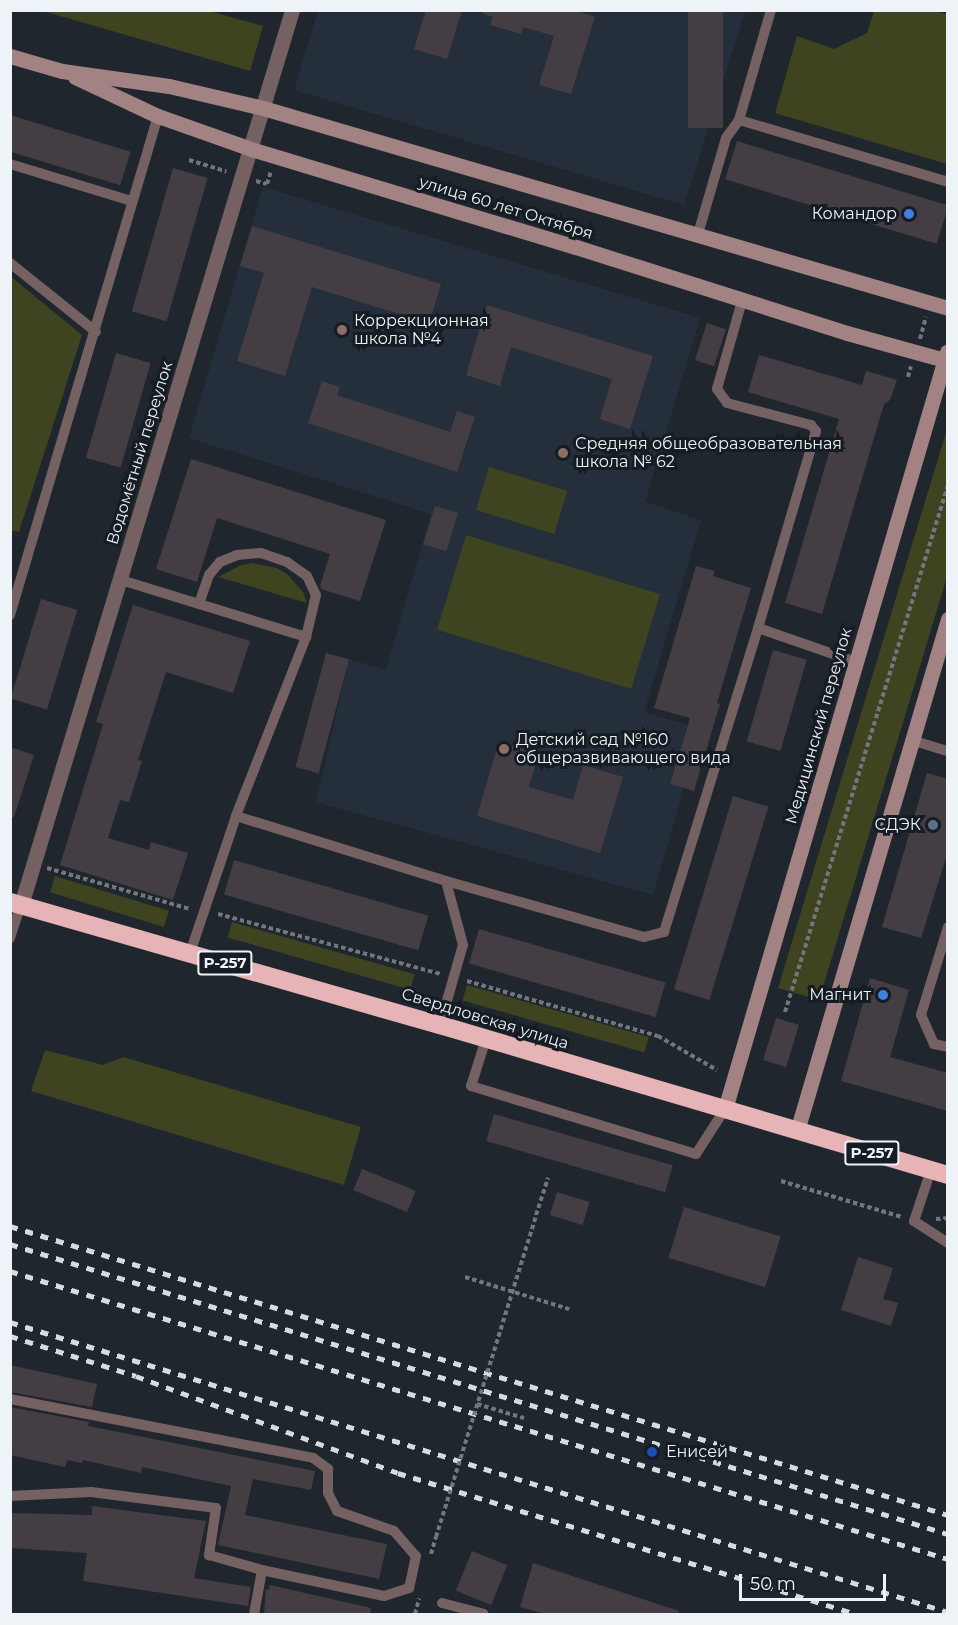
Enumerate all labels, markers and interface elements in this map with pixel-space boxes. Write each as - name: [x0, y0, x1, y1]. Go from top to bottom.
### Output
- street label: улица 60 лет Октября: [417, 172, 595, 244]
- place label: Командор: [812, 204, 897, 224]
- marker: Командор: [902, 207, 916, 221]
- place label: Коррекционная школа №4: [354, 311, 489, 349]
- marker: Коррекционная школа №4: [335, 323, 349, 337]
- street label: Водомётный переулок: [103, 359, 177, 547]
- place label: Средняя общеобразовательная школа № 62: [575, 434, 842, 472]
- marker: Средняя общеобразовательная школа № 62: [556, 446, 570, 460]
- street label: Медицинский переулок: [782, 626, 856, 826]
- place label: Детский сад №160 общеразвивающего вида: [516, 730, 731, 768]
- marker: Детский сад №160 общеразвивающего вида: [497, 742, 511, 756]
- place label: СДЭК: [875, 815, 921, 835]
- marker: СДЭК: [926, 818, 940, 832]
- road number: Р-257: [196, 951, 254, 975]
- street label: Свердловская улица: [399, 984, 571, 1054]
- place label: Магнит: [809, 985, 871, 1005]
- marker: Магнит: [876, 988, 890, 1002]
- road number: Р-257: [844, 1141, 900, 1165]
- place label: Енисей: [666, 1442, 728, 1462]
- marker: Енисей: [643, 1443, 661, 1461]
- scale bar: [742, 1562, 889, 1600]
- text: 50 m: [750, 1573, 796, 1595]

